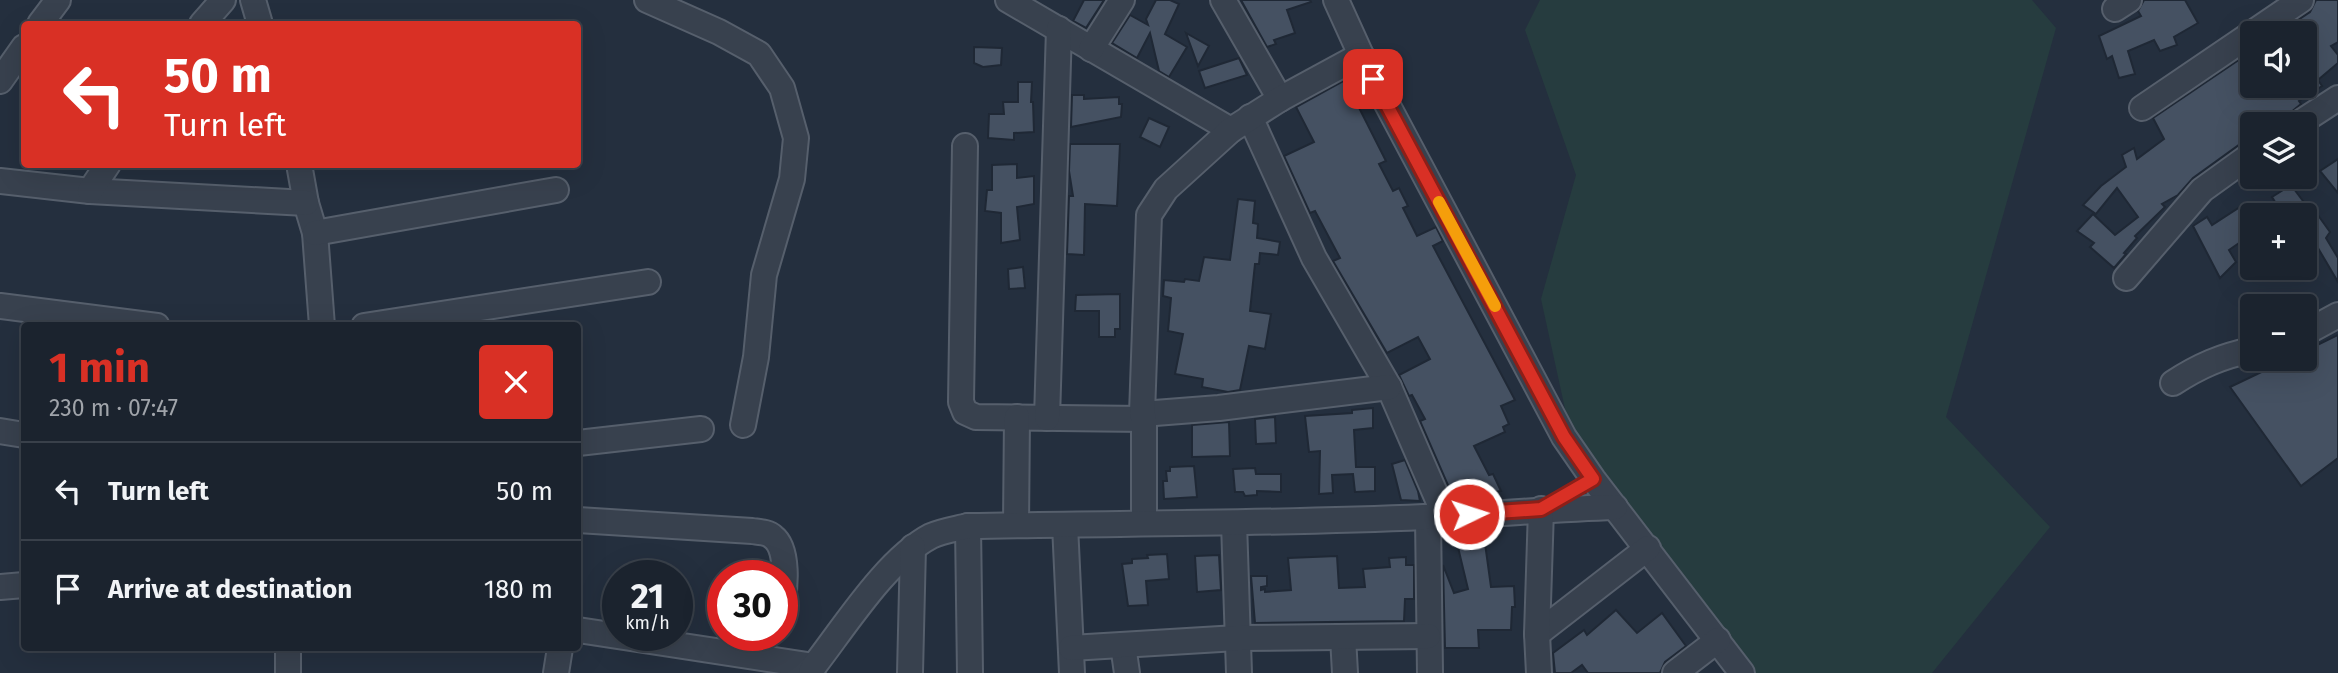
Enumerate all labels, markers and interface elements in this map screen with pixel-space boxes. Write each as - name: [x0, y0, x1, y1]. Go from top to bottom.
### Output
- map controls: [2240, 21, 2317, 371]
- button: sound: [2240, 21, 2317, 98]
- text: 50 m: [164, 46, 272, 105]
- icon: left: [49, 49, 140, 140]
- pin: [1343, 49, 1403, 109]
- icon: arrive: [1354, 60, 1392, 98]
- text: Turn left: [164, 106, 286, 144]
- button: layers: [2240, 112, 2317, 189]
- button: +: [2240, 203, 2317, 280]
- button: −: [2240, 294, 2317, 371]
- text: 1 min: [49, 343, 150, 393]
- button: close: [479, 345, 553, 419]
- text: 230 m · 07:47: [49, 394, 178, 422]
- icon: left: [49, 472, 87, 510]
- text: Turn left: [108, 476, 209, 507]
- text: 50 m: [496, 476, 553, 507]
- position arrow: [1432, 477, 1506, 551]
- speed limit sign: 30: [707, 560, 798, 651]
- icon: arrive: [49, 570, 87, 608]
- text: Arrive at destination: [108, 574, 352, 605]
- text: 180 m: [484, 574, 553, 605]
- text: 21: [631, 575, 664, 617]
- text: km/h: [625, 612, 670, 634]

